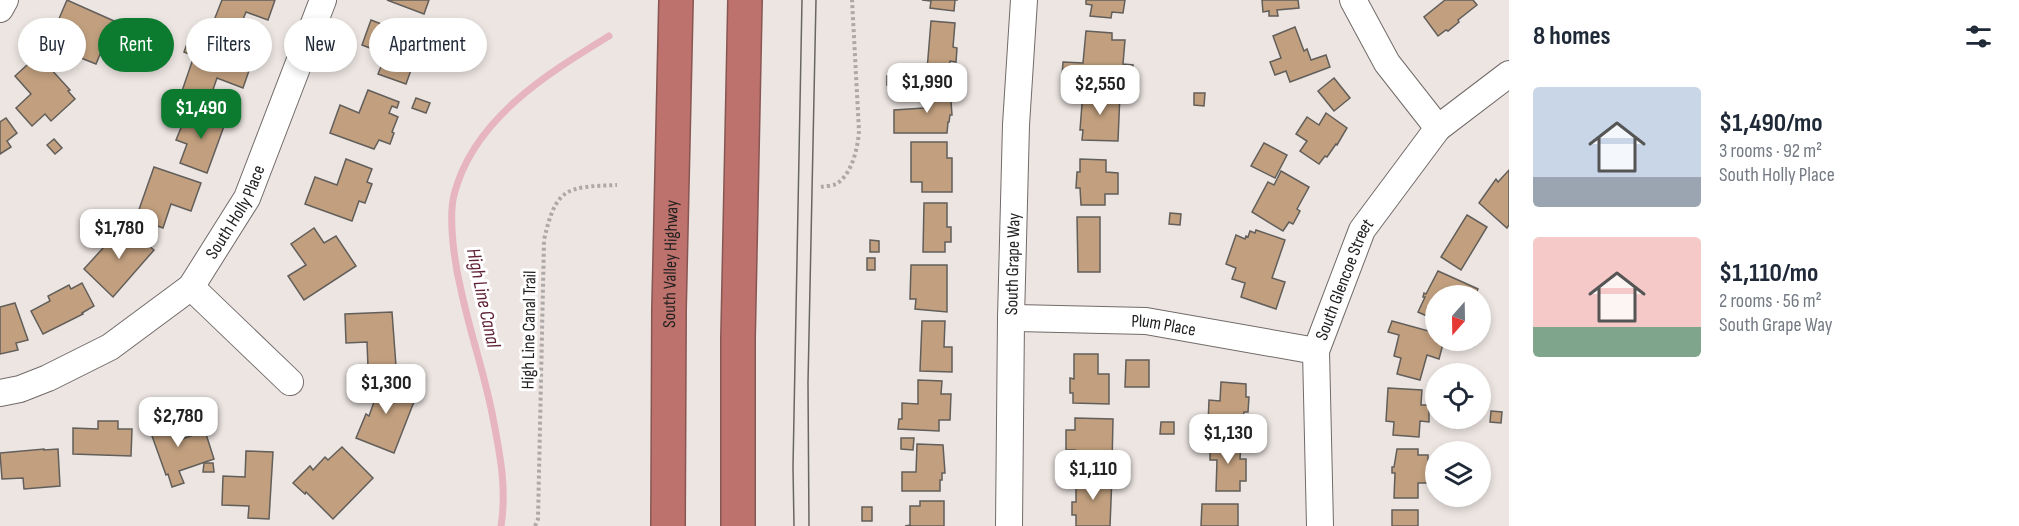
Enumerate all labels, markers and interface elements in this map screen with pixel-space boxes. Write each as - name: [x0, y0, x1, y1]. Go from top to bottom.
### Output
- chip: Buy: [18, 18, 86, 72]
- chip: Rent: [98, 18, 174, 72]
- chip: Filters: [186, 18, 272, 72]
- chip: New: [284, 18, 357, 72]
- chip: Apartment: [369, 18, 487, 72]
- icon: filters: [1962, 20, 1995, 53]
- text: 8 homes: [1533, 21, 1611, 52]
- pin: $1,990: [878, 63, 976, 114]
- pin: $2,550: [1051, 65, 1149, 116]
- text: $1,990: [901, 70, 953, 94]
- text: $2,550: [1075, 72, 1125, 96]
- pin: $1,490: [152, 89, 250, 140]
- text: $1,490: [175, 96, 227, 120]
- text: $1,490/mo: [1719, 108, 1823, 139]
- icon: home: [1581, 111, 1653, 183]
- text: 3 rooms · 92 m²: [1719, 139, 1822, 163]
- street label: South Holly Place: [201, 162, 269, 263]
- text: South Holly Place: [1719, 163, 1835, 187]
- street label: South Valley Highway: [658, 200, 682, 328]
- pin: $1,780: [70, 209, 168, 260]
- street label: South Grape Way: [1001, 213, 1024, 315]
- street label: South Glencoe Street: [1311, 214, 1378, 343]
- text: $1,780: [94, 216, 144, 240]
- water label: High Line Canal: [461, 246, 506, 351]
- text: $1,110/mo: [1719, 258, 1818, 289]
- icon: home: [1581, 261, 1653, 333]
- street label: High Line Canal Trail: [517, 270, 541, 390]
- north arrow: [1425, 285, 1491, 351]
- map controls: [1425, 285, 1491, 507]
- text: 2 rooms · 56 m²: [1719, 289, 1822, 313]
- street label: Plum Place: [1131, 310, 1198, 340]
- text: South Grape Way: [1719, 313, 1832, 337]
- button: locate: [1425, 363, 1491, 429]
- pin: $1,300: [337, 364, 435, 415]
- text: $1,300: [360, 371, 412, 395]
- pin: $2,780: [129, 397, 227, 448]
- text: $2,780: [153, 404, 203, 428]
- pin: $1,130: [1179, 414, 1277, 465]
- text: $1,130: [1203, 421, 1253, 445]
- button: layers: [1425, 441, 1491, 507]
- pin: $1,110: [1044, 450, 1142, 501]
- text: $1,110: [1069, 457, 1117, 481]

